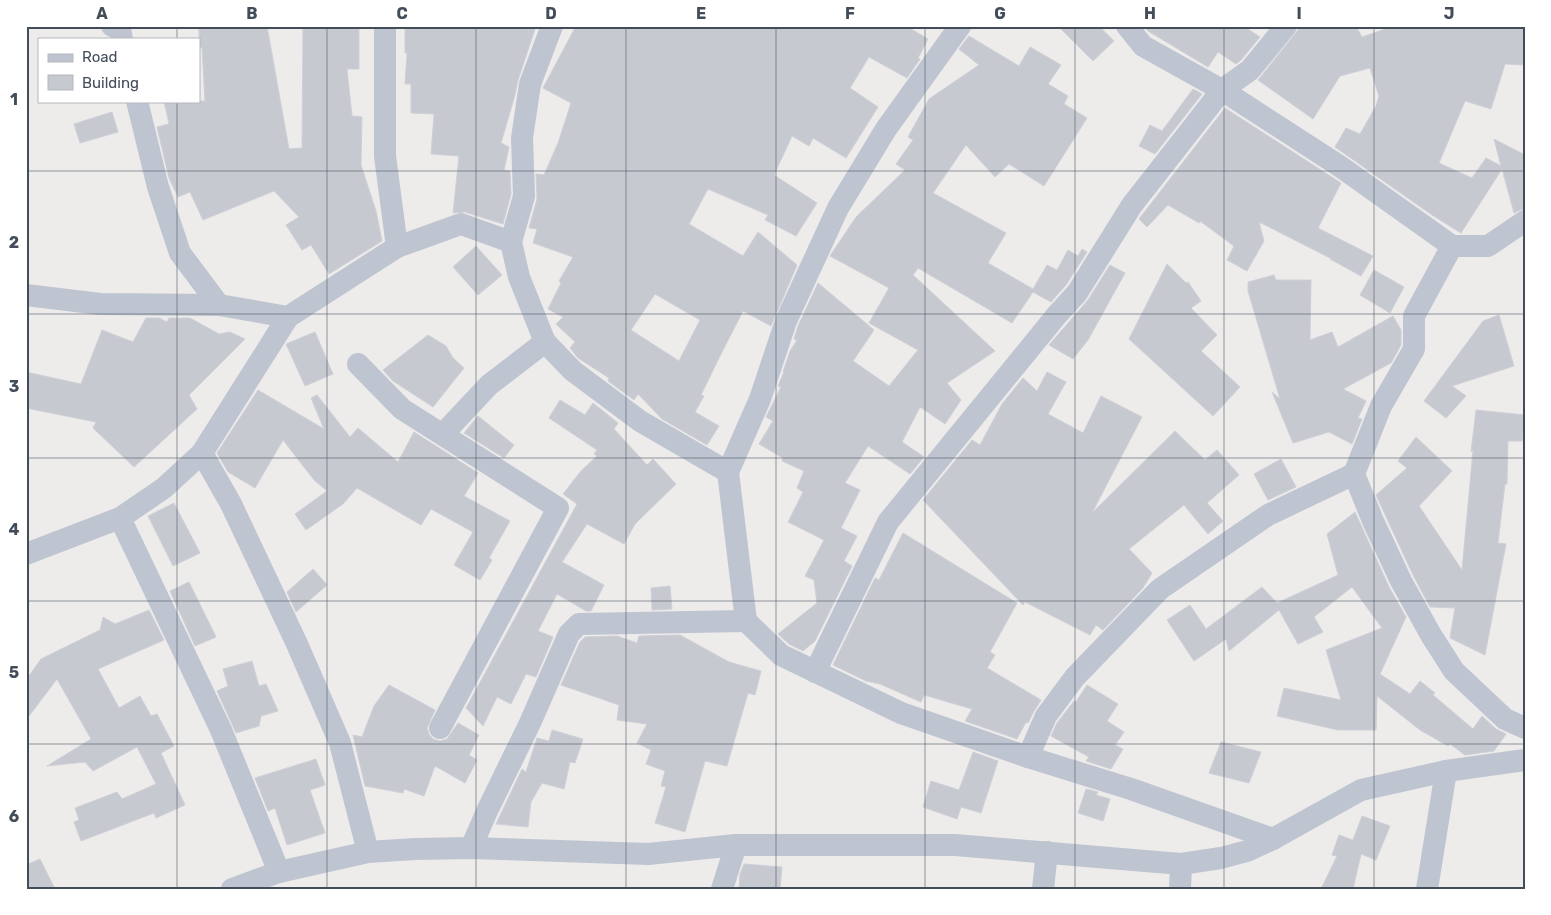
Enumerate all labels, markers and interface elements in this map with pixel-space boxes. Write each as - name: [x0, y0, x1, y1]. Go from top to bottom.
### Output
- text: A: [96, 4, 108, 23]
- text: B: [246, 4, 258, 23]
- text: C: [396, 4, 408, 23]
- text: D: [545, 4, 557, 23]
- text: E: [696, 4, 706, 23]
- text: F: [845, 4, 855, 23]
- text: G: [994, 4, 1006, 23]
- text: H: [1144, 4, 1156, 23]
- text: I: [1296, 4, 1302, 23]
- text: J: [1444, 4, 1454, 23]
- legend: [38, 38, 200, 102]
- text: Road: [82, 48, 118, 66]
- text: Building: [82, 74, 139, 92]
- text: 1: [10, 90, 18, 109]
- text: 2: [9, 233, 19, 252]
- text: 3: [9, 377, 19, 396]
- text: 4: [9, 520, 20, 539]
- text: 5: [9, 663, 19, 682]
- text: 6: [9, 807, 19, 826]

